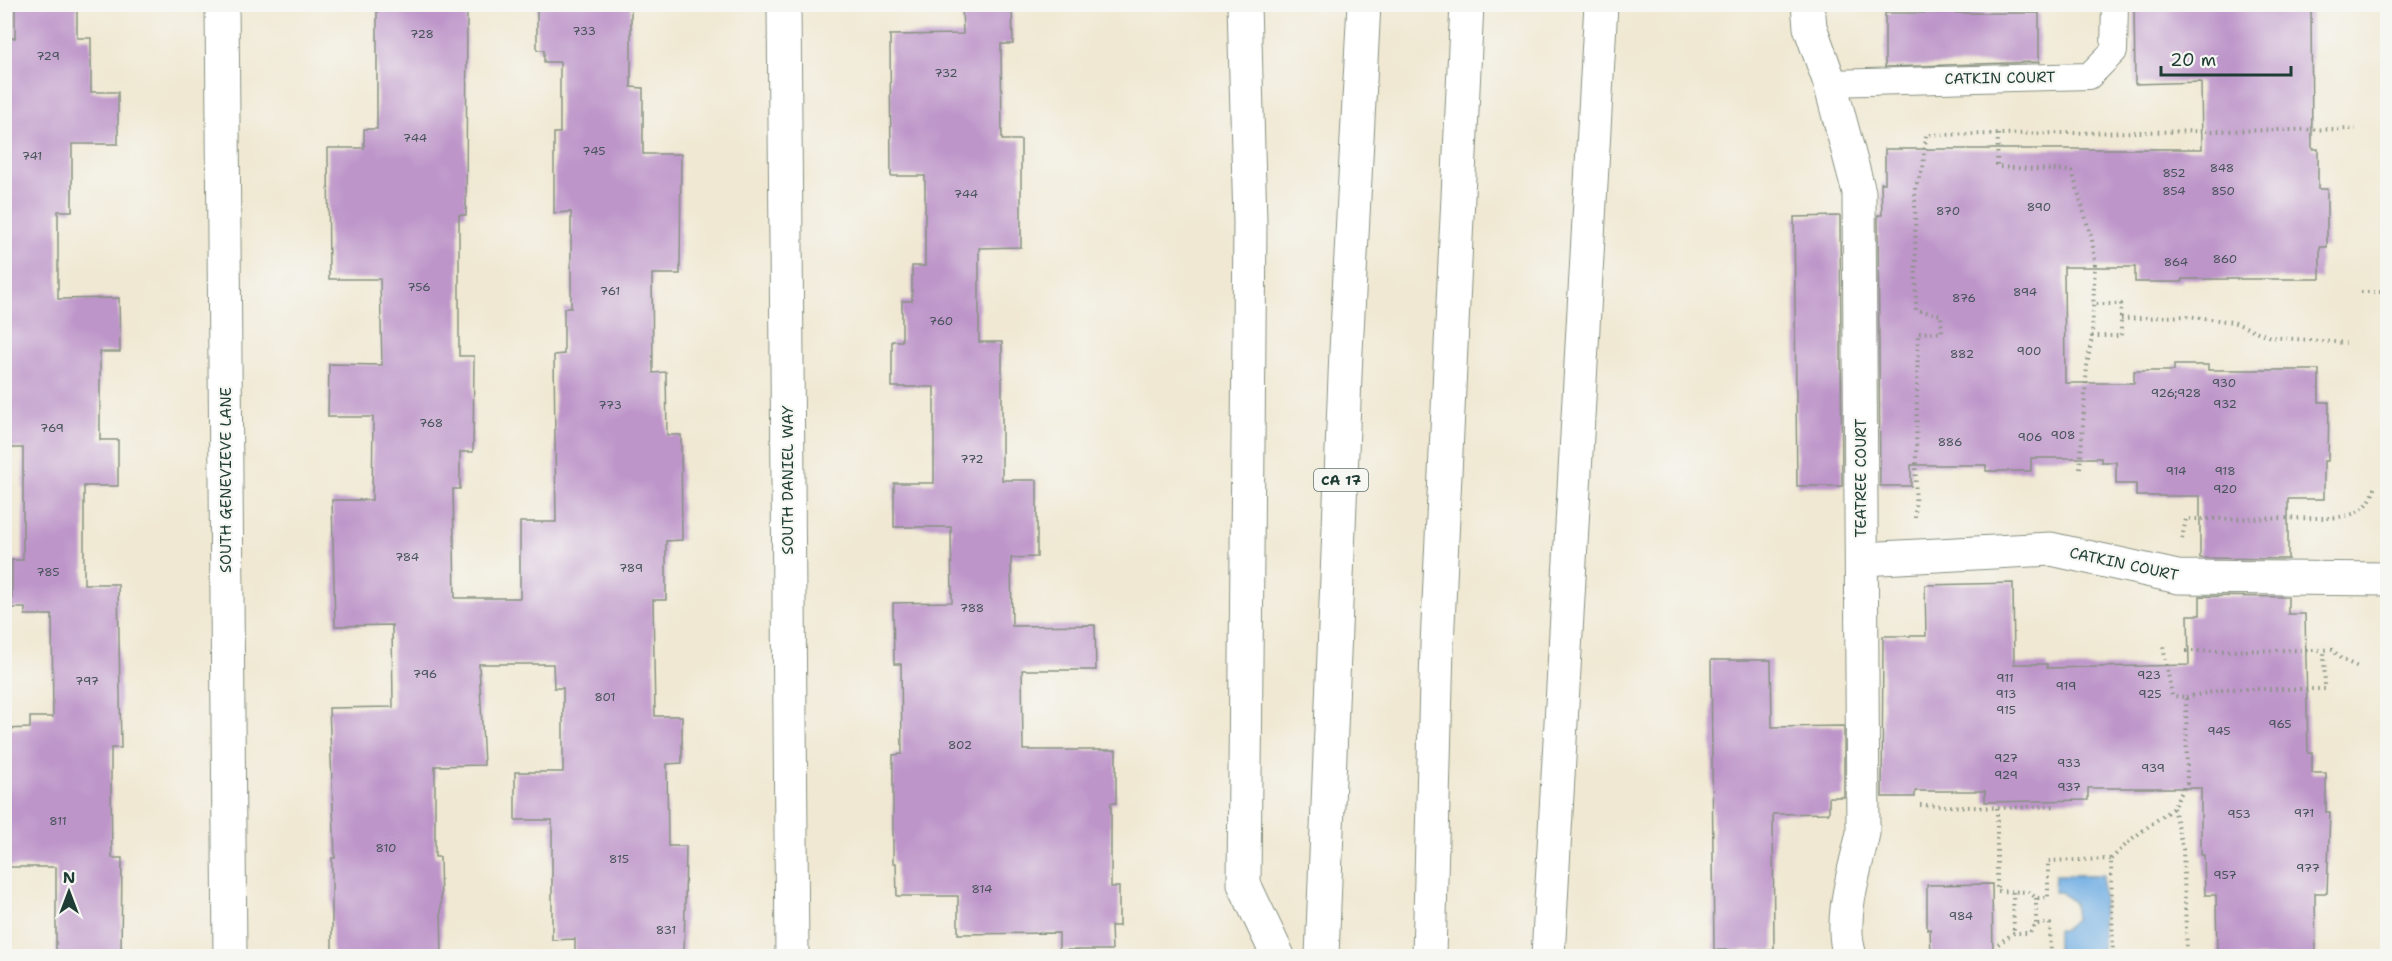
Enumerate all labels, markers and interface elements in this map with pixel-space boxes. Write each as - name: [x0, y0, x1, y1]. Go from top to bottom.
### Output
- house number: 733: [572, 23, 596, 39]
- house number: 728: [410, 26, 434, 42]
- scale bar: [2161, 39, 2292, 77]
- house number: 729: [36, 48, 60, 64]
- text: 20 m: [2170, 48, 2216, 72]
- house number: 732: [934, 65, 958, 81]
- street label: CATKIN COURT: [1944, 67, 2056, 89]
- house number: 744: [403, 130, 427, 146]
- house number: 745: [582, 143, 606, 159]
- house number: 741: [22, 148, 42, 164]
- house number: 848: [2210, 160, 2234, 176]
- house number: 852: [2162, 165, 2186, 181]
- house number: 854: [2162, 183, 2186, 199]
- house number: 850: [2211, 183, 2235, 199]
- house number: 744: [954, 186, 978, 202]
- house number: 890: [2027, 199, 2051, 215]
- house number: 870: [1936, 203, 1960, 219]
- house number: 860: [2213, 251, 2237, 267]
- house number: 864: [2164, 254, 2188, 270]
- house number: 756: [407, 279, 431, 295]
- house number: 761: [600, 283, 620, 299]
- house number: 894: [2013, 284, 2037, 300]
- house number: 876: [1952, 290, 1976, 306]
- house number: 760: [929, 313, 953, 329]
- house number: 900: [2017, 343, 2041, 359]
- house number: 882: [1950, 346, 1974, 362]
- house number: 930: [2212, 375, 2236, 391]
- house number: 926;928: [2151, 385, 2201, 401]
- street label: SOUTH GENEVIEVE LANE: [216, 387, 236, 573]
- house number: 932: [2213, 396, 2237, 412]
- house number: 773: [598, 397, 622, 413]
- street label: SOUTH DANIEL WAY: [778, 405, 798, 555]
- house number: 768: [419, 415, 443, 431]
- street label: TEATREE COURT: [1851, 418, 1871, 538]
- house number: 769: [40, 420, 64, 436]
- house number: 908: [2051, 427, 2075, 443]
- house number: 906: [2018, 429, 2042, 445]
- house number: 886: [1938, 434, 1962, 450]
- house number: 772: [960, 451, 984, 467]
- house number: 914: [2166, 463, 2186, 479]
- house number: 918: [2214, 463, 2236, 479]
- road number: CA 17: [1314, 469, 1368, 491]
- house number: 920: [2213, 481, 2237, 497]
- street label: CATKIN COURT: [2068, 543, 2180, 585]
- house number: 784: [395, 549, 419, 565]
- house number: 789: [619, 560, 643, 576]
- house number: 785: [36, 564, 60, 580]
- house number: 788: [960, 600, 984, 616]
- house number: 796: [413, 666, 437, 682]
- house number: 923: [2137, 667, 2161, 683]
- house number: 911: [1996, 670, 2014, 686]
- house number: 797: [75, 673, 99, 689]
- house number: 919: [2056, 678, 2076, 694]
- house number: 913: [1996, 686, 2016, 702]
- house number: 925: [2138, 686, 2162, 702]
- house number: 801: [594, 689, 616, 705]
- house number: 915: [1996, 702, 2016, 718]
- house number: 965: [2268, 716, 2292, 732]
- house number: 945: [2207, 723, 2231, 739]
- house number: 802: [948, 737, 972, 753]
- house number: 927: [1994, 750, 2018, 766]
- house number: 933: [2057, 755, 2081, 771]
- house number: 939: [2141, 760, 2165, 776]
- house number: 929: [1994, 767, 2018, 783]
- house number: 937: [2057, 779, 2081, 795]
- house number: 971: [2294, 805, 2314, 821]
- house number: 953: [2227, 806, 2251, 822]
- house number: 811: [49, 813, 67, 829]
- house number: 810: [375, 840, 397, 856]
- house number: 815: [609, 851, 629, 867]
- house number: 977: [2296, 860, 2320, 876]
- north arrow: [39, 862, 99, 922]
- text: N: [63, 867, 75, 888]
- house number: 957: [2213, 867, 2237, 883]
- house number: 814: [972, 881, 992, 897]
- house number: 984: [1949, 908, 1973, 924]
- house number: 831: [656, 922, 676, 938]

